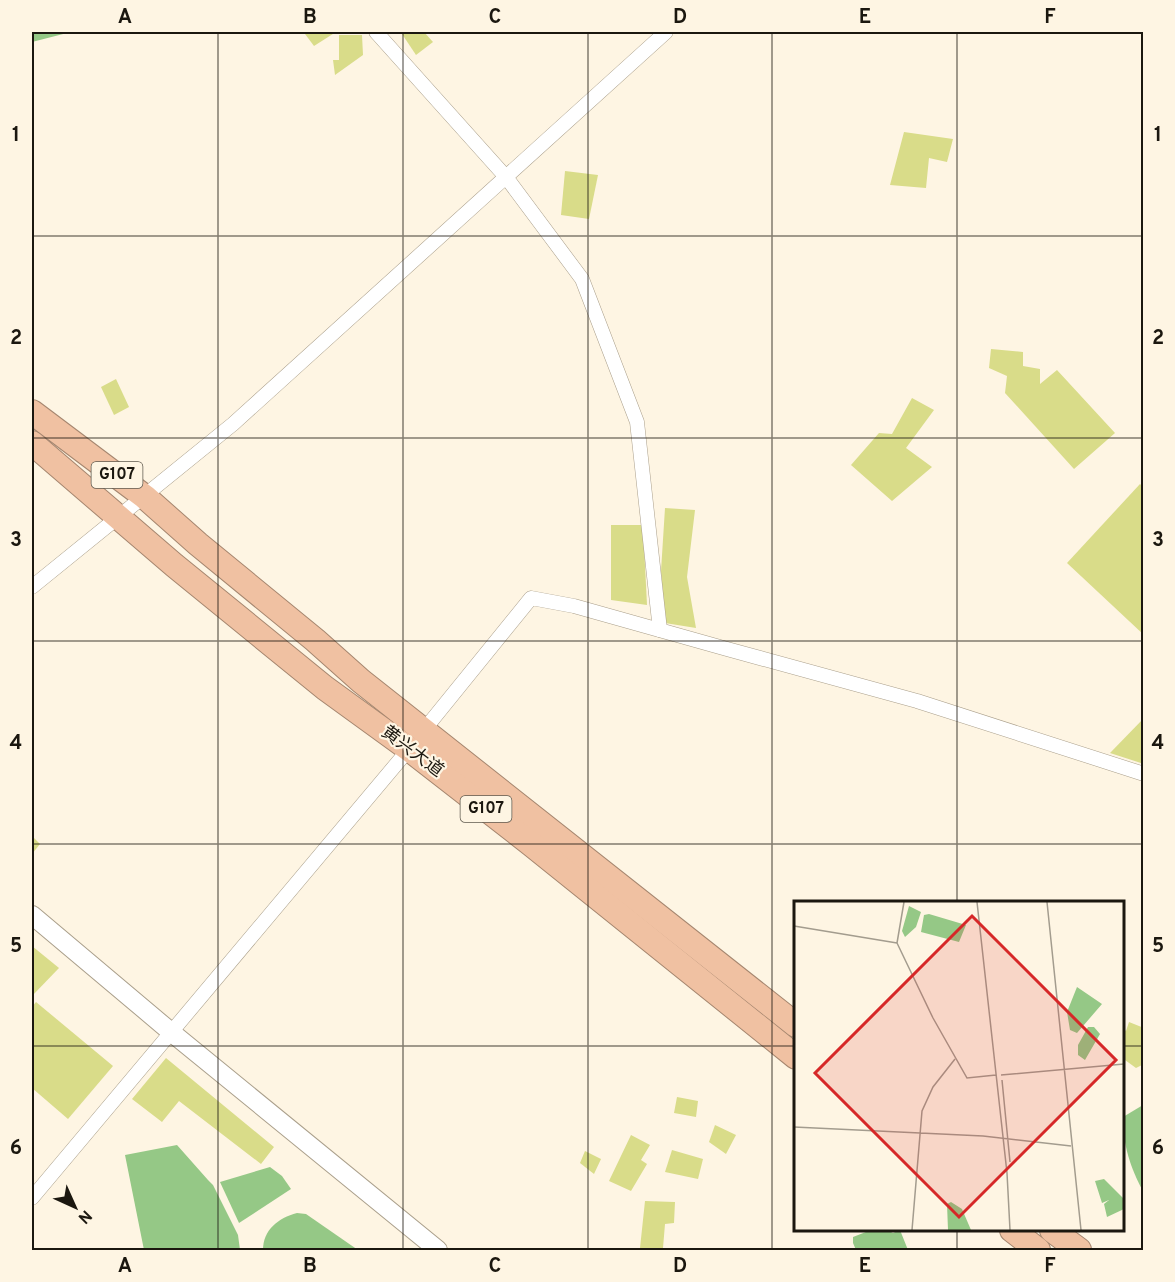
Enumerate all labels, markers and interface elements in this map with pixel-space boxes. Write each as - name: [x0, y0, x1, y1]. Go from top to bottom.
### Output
- text: A: [118, 5, 132, 31]
- text: B: [303, 5, 317, 31]
- text: C: [489, 5, 501, 31]
- text: D: [673, 5, 687, 31]
- text: E: [859, 5, 871, 31]
- text: F: [1044, 5, 1056, 31]
- text: 1: [12, 123, 20, 149]
- text: 1: [1154, 123, 1162, 149]
- text: 2: [10, 326, 22, 352]
- text: 2: [1152, 326, 1164, 352]
- road number: G107: [92, 462, 142, 488]
- text: 3: [10, 528, 22, 554]
- text: 3: [1152, 528, 1164, 554]
- street label: 黄兴大道: [376, 721, 448, 783]
- text: 4: [10, 731, 22, 757]
- text: 4: [1152, 731, 1164, 757]
- road number: G107: [460, 796, 512, 822]
- inset map: [794, 901, 1124, 1231]
- text: 5: [10, 934, 22, 960]
- text: 5: [1152, 934, 1164, 960]
- text: 6: [10, 1136, 22, 1162]
- text: 6: [1152, 1136, 1164, 1162]
- north arrow: [45, 1177, 105, 1237]
- text: N: [73, 1205, 95, 1227]
- text: A: [118, 1254, 132, 1280]
- text: B: [303, 1254, 317, 1280]
- text: C: [489, 1254, 501, 1280]
- text: D: [673, 1254, 687, 1280]
- text: E: [859, 1254, 871, 1280]
- text: F: [1044, 1254, 1056, 1280]

